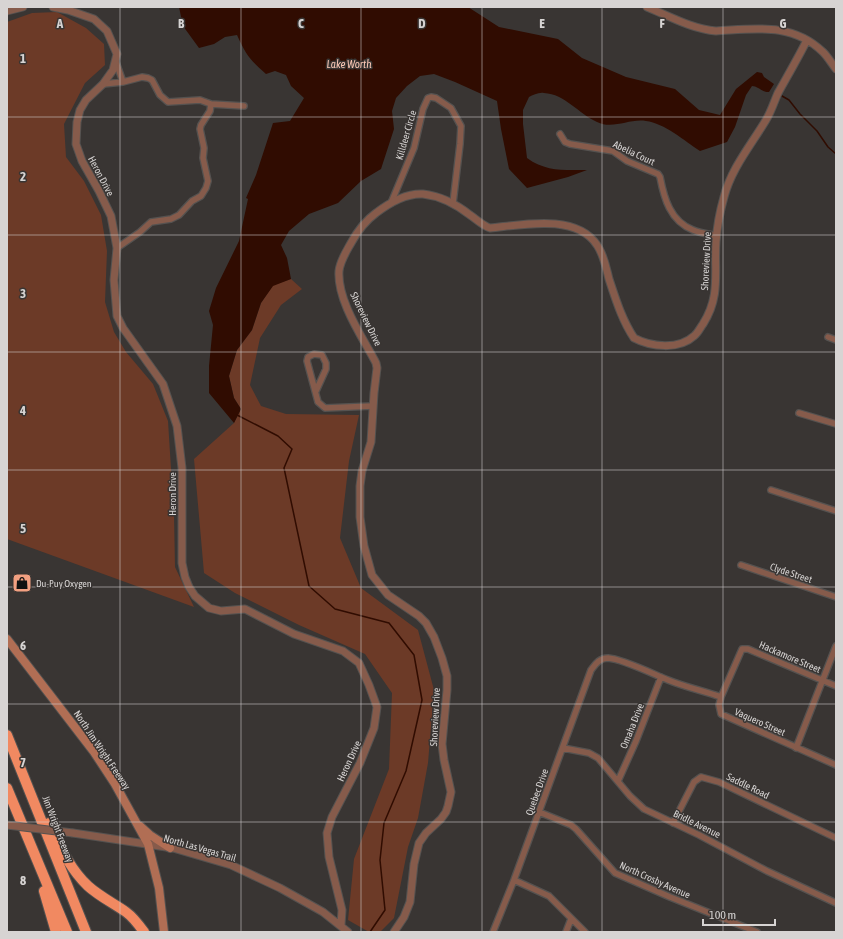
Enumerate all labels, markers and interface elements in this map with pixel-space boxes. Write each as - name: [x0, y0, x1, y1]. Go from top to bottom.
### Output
- text: A: [56, 16, 64, 31]
- text: B: [178, 16, 185, 31]
- text: C: [298, 16, 304, 31]
- text: D: [418, 16, 426, 31]
- text: E: [539, 16, 545, 31]
- text: F: [659, 16, 665, 31]
- text: G: [780, 16, 787, 31]
- text: 1: [20, 51, 26, 66]
- water label: Lake Worth: [327, 58, 372, 70]
- street label: Killdeer Circle: [394, 109, 418, 161]
- street label: Abelia Court: [611, 139, 657, 168]
- street label: Heron Drive: [86, 154, 116, 198]
- text: 2: [20, 169, 26, 184]
- street label: Shoreview Drive: [699, 231, 713, 291]
- text: 3: [20, 286, 26, 301]
- street label: Shoreview Drive: [348, 290, 384, 348]
- text: 4: [19, 403, 26, 418]
- street label: Heron Drive: [167, 472, 178, 516]
- text: 5: [20, 521, 26, 536]
- street label: Clyde Street: [769, 561, 814, 585]
- shop icon: Du-Puy Oxygen: [11, 572, 33, 594]
- place label: Du-Puy Oxygen: [36, 578, 92, 589]
- text: 6: [20, 638, 26, 653]
- street label: Hackamore Street: [758, 639, 823, 675]
- street label: Shoreview Drive: [428, 687, 442, 747]
- street label: Omaha Drive: [618, 701, 646, 750]
- street label: Vaquero Street: [733, 706, 787, 738]
- street label: North Jim Wright Freeway: [71, 708, 133, 792]
- street label: Heron Drive: [335, 738, 363, 783]
- text: 7: [20, 755, 26, 770]
- street label: Quebec Drive: [523, 767, 551, 817]
- street label: Saddle Road: [725, 771, 771, 801]
- street label: Jim Wright Freeway: [40, 794, 76, 864]
- street label: Bridle Avenue: [672, 808, 723, 840]
- street label: North Las Vegas Trail: [162, 832, 238, 864]
- street label: North Crosby Avenue: [618, 860, 692, 901]
- text: 8: [20, 873, 26, 888]
- scale bar: [703, 901, 775, 927]
- text: 100 m: [709, 908, 736, 922]

